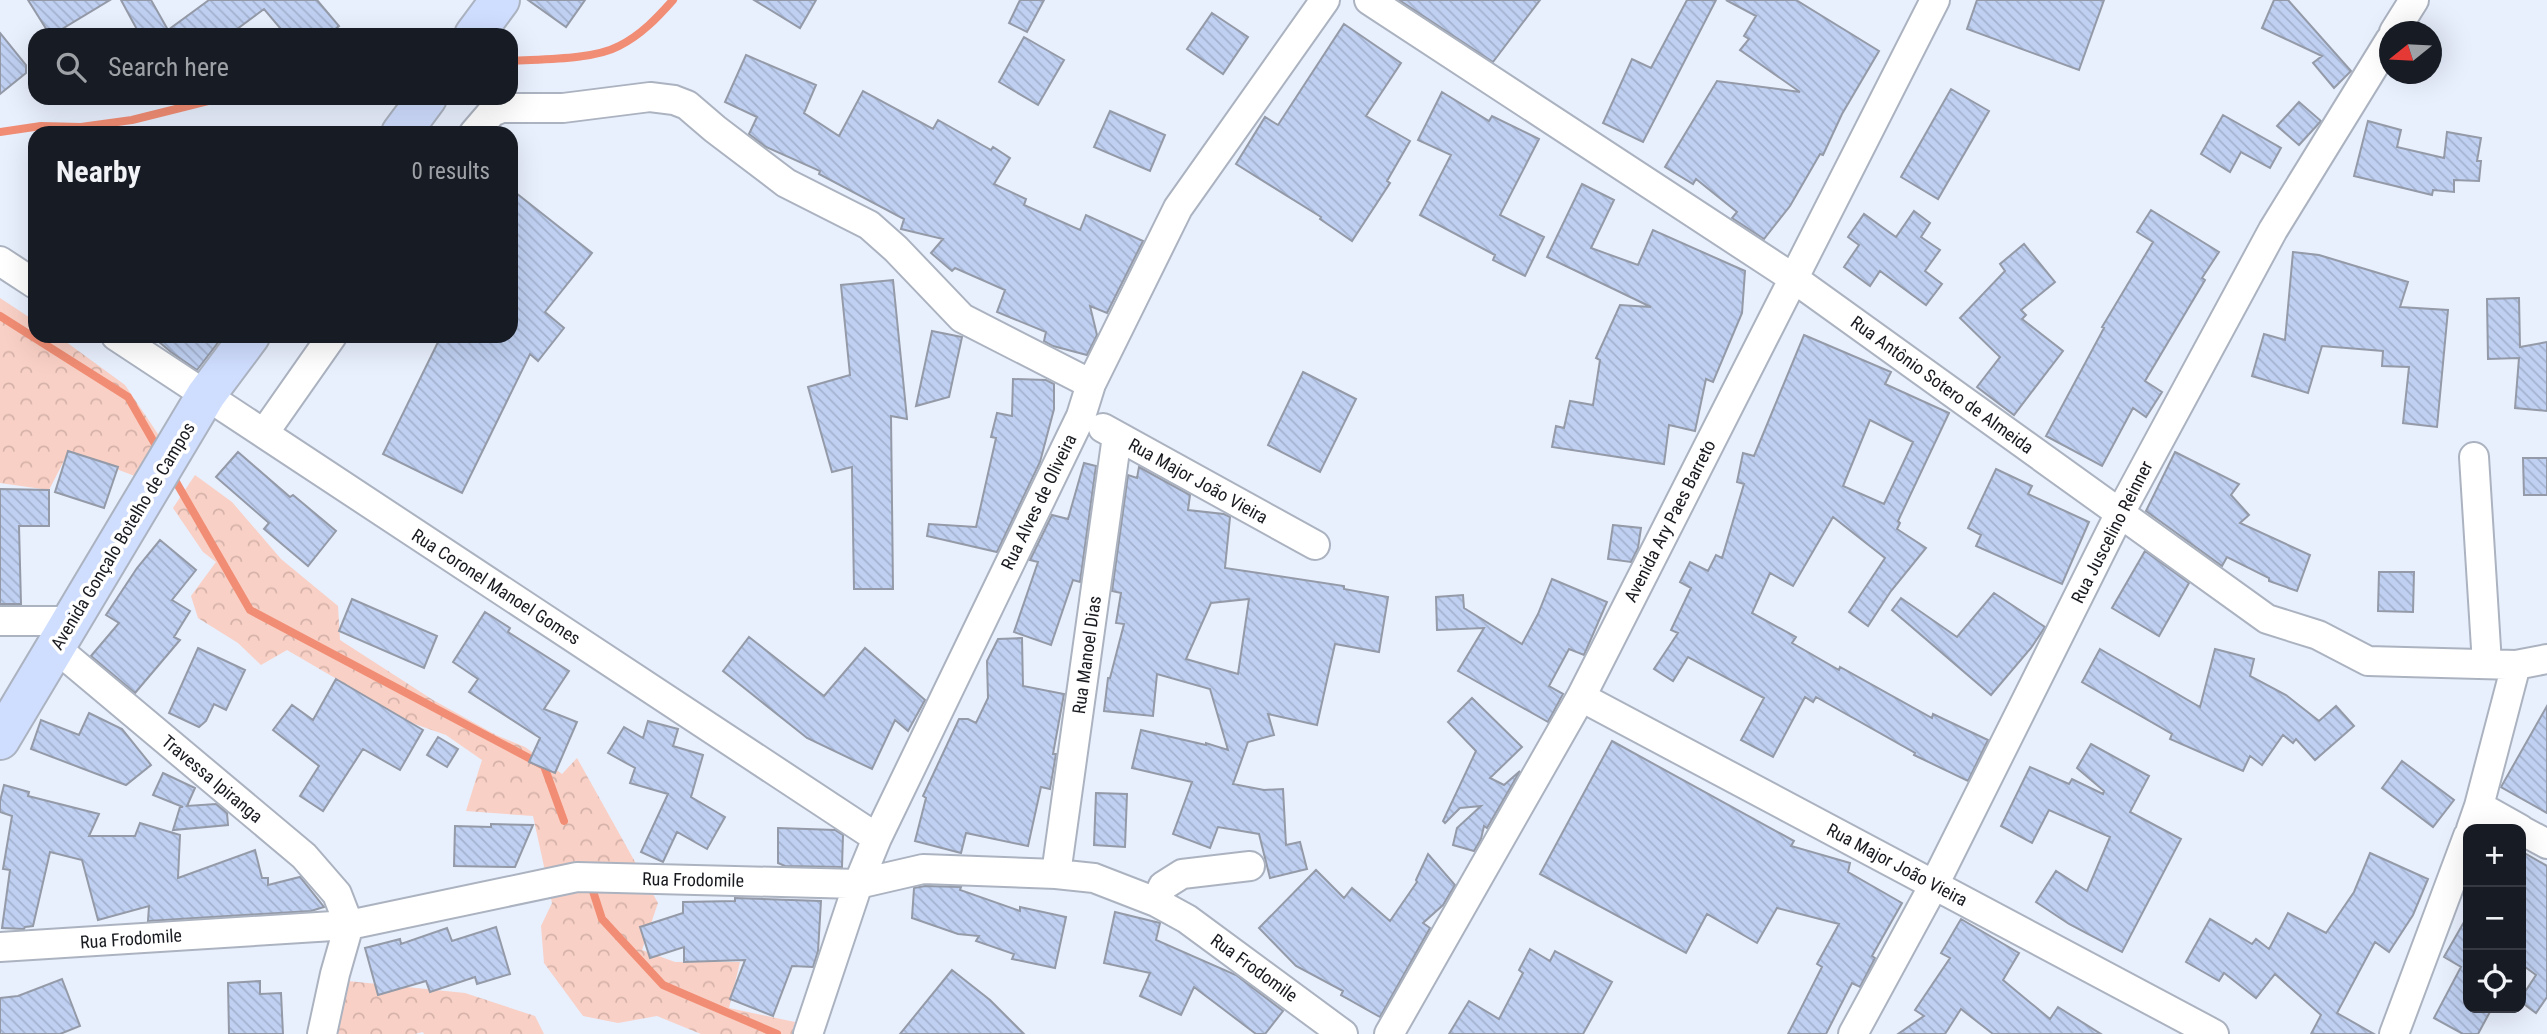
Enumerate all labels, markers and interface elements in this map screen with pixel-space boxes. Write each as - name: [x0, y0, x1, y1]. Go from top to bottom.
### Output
- north arrow: [2379, 21, 2442, 84]
- search box: [28, 28, 518, 105]
- icon: search: [52, 48, 90, 86]
- text: Search here: [108, 52, 229, 82]
- text: Nearby: [56, 154, 141, 189]
- text: 0 results: [412, 158, 490, 185]
- street label: Rua Antônio Sotero de Almeida: [1847, 311, 2038, 458]
- street label: Avenida Gonçalo Botelho de Campos: [46, 418, 199, 653]
- street label: Rua Alves de Oliveira: [997, 430, 1081, 573]
- street label: Rua Major João Vieira: [1125, 434, 1272, 528]
- street label: Avenida Ary Paes Barreto: [1619, 436, 1720, 605]
- street label: Rua Juscelino Reinner: [2067, 457, 2157, 606]
- street label: Rua Coronel Manoel Gomes: [408, 524, 584, 649]
- street label: Rua Manoel Dias: [1068, 595, 1105, 715]
- street label: Travessa Ipiranga: [158, 730, 267, 827]
- street label: Rua Major João Vieira: [1823, 819, 1971, 910]
- map controls: [2463, 824, 2526, 1013]
- button: +: [2463, 824, 2526, 887]
- street label: Rua Frodomile: [642, 868, 744, 891]
- button: −: [2463, 887, 2526, 950]
- street label: Rua Frodomile: [79, 924, 183, 953]
- street label: Rua Frodomile: [1207, 929, 1302, 1006]
- button: locate: [2463, 950, 2526, 1013]

